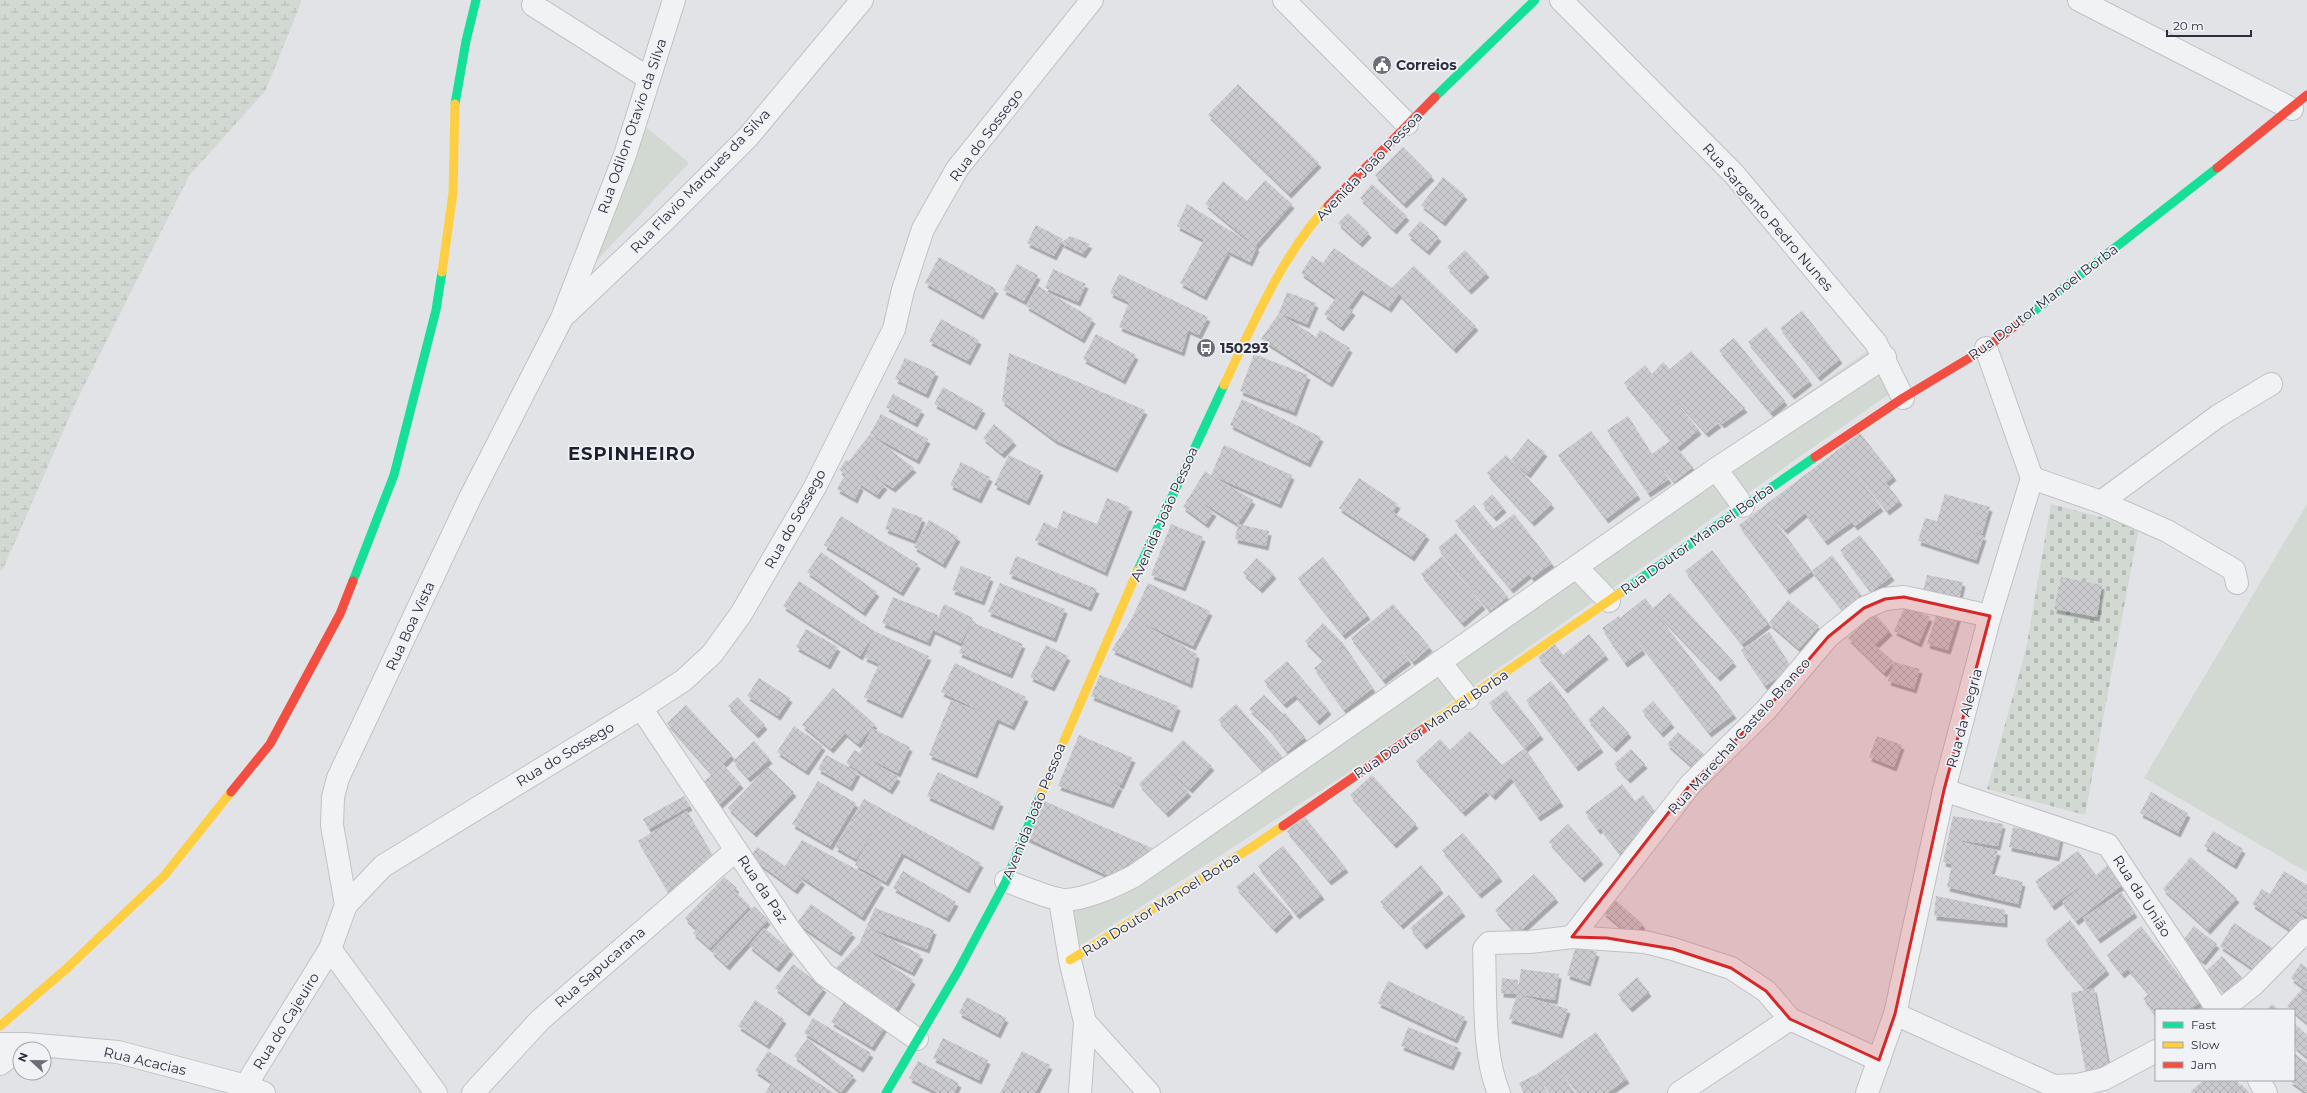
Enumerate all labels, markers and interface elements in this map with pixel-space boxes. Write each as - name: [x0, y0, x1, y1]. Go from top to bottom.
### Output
- scale bar: [2167, 12, 2251, 38]
- text: 20 m: [2173, 18, 2204, 33]
- street label: Rua Odilon Otavio da Silva: [593, 36, 671, 216]
- public building icon: Correios: [1371, 54, 1393, 76]
- place label: Correios: [1396, 56, 1457, 74]
- street label: Rua do Sossego: [945, 85, 1027, 185]
- street label: Rua Flavio Marques da Silva: [626, 105, 774, 257]
- street label: Avenida João Pessoa: [1312, 107, 1426, 225]
- street label: Rua Sargento Pedro Nunes: [1699, 139, 1837, 295]
- street label: Rua Doutor Manoel Borba: [1965, 240, 2121, 364]
- bus stop icon: 150293: [1195, 337, 1217, 359]
- place label: 150293: [1220, 339, 1269, 357]
- district label: ESPINHEIRO: [568, 443, 696, 465]
- street label: Avenida João Pessoa: [1126, 444, 1202, 584]
- street label: Rua do Sossego: [760, 466, 830, 572]
- street label: Rua Doutor Manoel Borba: [1617, 479, 1777, 599]
- street label: Rua Boa Vista: [381, 578, 439, 674]
- street label: Rua Marechal Castelo Branco: [1664, 654, 1814, 818]
- street label: Rua Doutor Manoel Borba: [1350, 665, 1512, 783]
- street label: Rua da Alegria: [1942, 666, 1986, 770]
- street label: Rua do Sossego: [513, 718, 618, 790]
- street label: Avenida João Pessoa: [998, 740, 1070, 882]
- street label: Rua Doutor Manoel Borba: [1079, 848, 1243, 960]
- street label: Rua da Paz: [734, 852, 792, 926]
- street label: Rua da União: [2109, 852, 2175, 941]
- street label: Rua Sapucarana: [551, 923, 649, 1011]
- street label: Rua do Cajeuiro: [249, 969, 323, 1073]
- legend: [2155, 1009, 2295, 1081]
- text: Fast: [2191, 1017, 2216, 1032]
- text: Slow: [2191, 1037, 2220, 1052]
- north arrow: [12, 1041, 52, 1081]
- street label: Rua Acacias: [102, 1043, 188, 1079]
- text: N: [15, 1051, 31, 1064]
- text: Jam: [2190, 1057, 2217, 1072]

